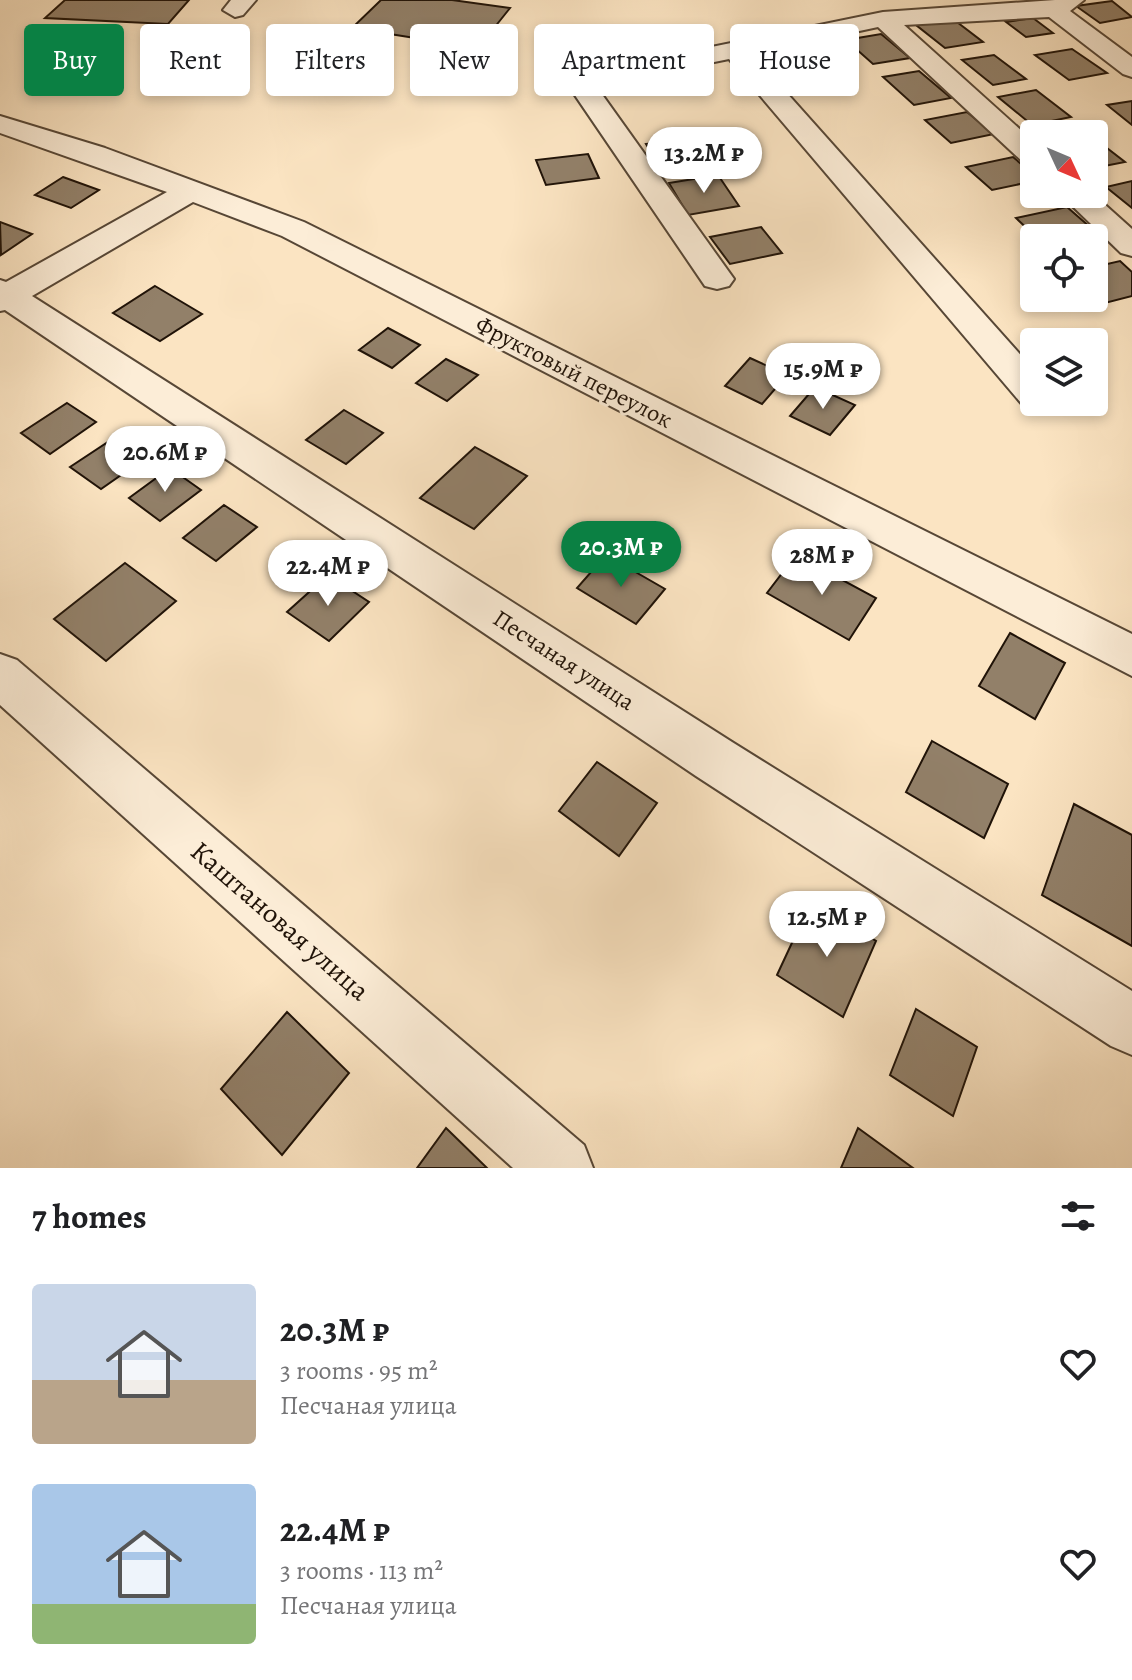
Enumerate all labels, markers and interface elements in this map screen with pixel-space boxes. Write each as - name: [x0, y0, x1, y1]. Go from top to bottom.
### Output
- chip: Buy: [24, 24, 124, 96]
- chip: Rent: [140, 24, 250, 96]
- chip: Filters: [266, 24, 394, 96]
- chip: New: [410, 24, 518, 96]
- chip: Apartment: [534, 24, 714, 96]
- chip: House: [730, 24, 859, 96]
- north arrow: [1020, 120, 1108, 208]
- map controls: [1020, 120, 1108, 416]
- pin: 13.2M ₽: [630, 127, 778, 195]
- text: 13.2M ₽: [664, 135, 744, 170]
- button: locate: [1020, 224, 1108, 312]
- street label: Фруктовый переулок: [470, 308, 678, 436]
- button: layers: [1020, 328, 1108, 416]
- pin: 15.9M ₽: [749, 343, 897, 411]
- text: 15.9M ₽: [783, 351, 863, 386]
- pin: 20.6M ₽: [91, 426, 239, 494]
- text: 20.6M ₽: [123, 434, 207, 469]
- pin: 20.3M ₽: [547, 521, 695, 589]
- text: 20.3M ₽: [579, 529, 663, 564]
- pin: 28M ₽: [766, 529, 878, 597]
- text: 28M ₽: [790, 537, 854, 572]
- pin: 22.4M ₽: [254, 540, 402, 608]
- text: 22.4M ₽: [286, 548, 370, 583]
- street label: Песчаная улица: [487, 602, 641, 718]
- street label: Каштановая улица: [182, 833, 378, 1010]
- pin: 12.5M ₽: [753, 891, 901, 959]
- text: 12.5M ₽: [787, 899, 867, 934]
- text: 7 homes: [32, 1193, 147, 1240]
- icon: filters: [1056, 1194, 1100, 1238]
- text: 20.3M ₽: [280, 1306, 389, 1353]
- icon: home: [96, 1316, 192, 1412]
- icon: heart: [1056, 1342, 1100, 1386]
- text: 3 rooms · 95 m²: [280, 1353, 437, 1388]
- text: Песчаная улица: [280, 1388, 457, 1423]
- text: 22.4M ₽: [280, 1506, 390, 1553]
- icon: home: [96, 1516, 192, 1612]
- icon: heart: [1056, 1542, 1100, 1586]
- text: 3 rooms · 113 m²: [280, 1553, 443, 1588]
- text: Песчаная улица: [280, 1588, 457, 1623]

